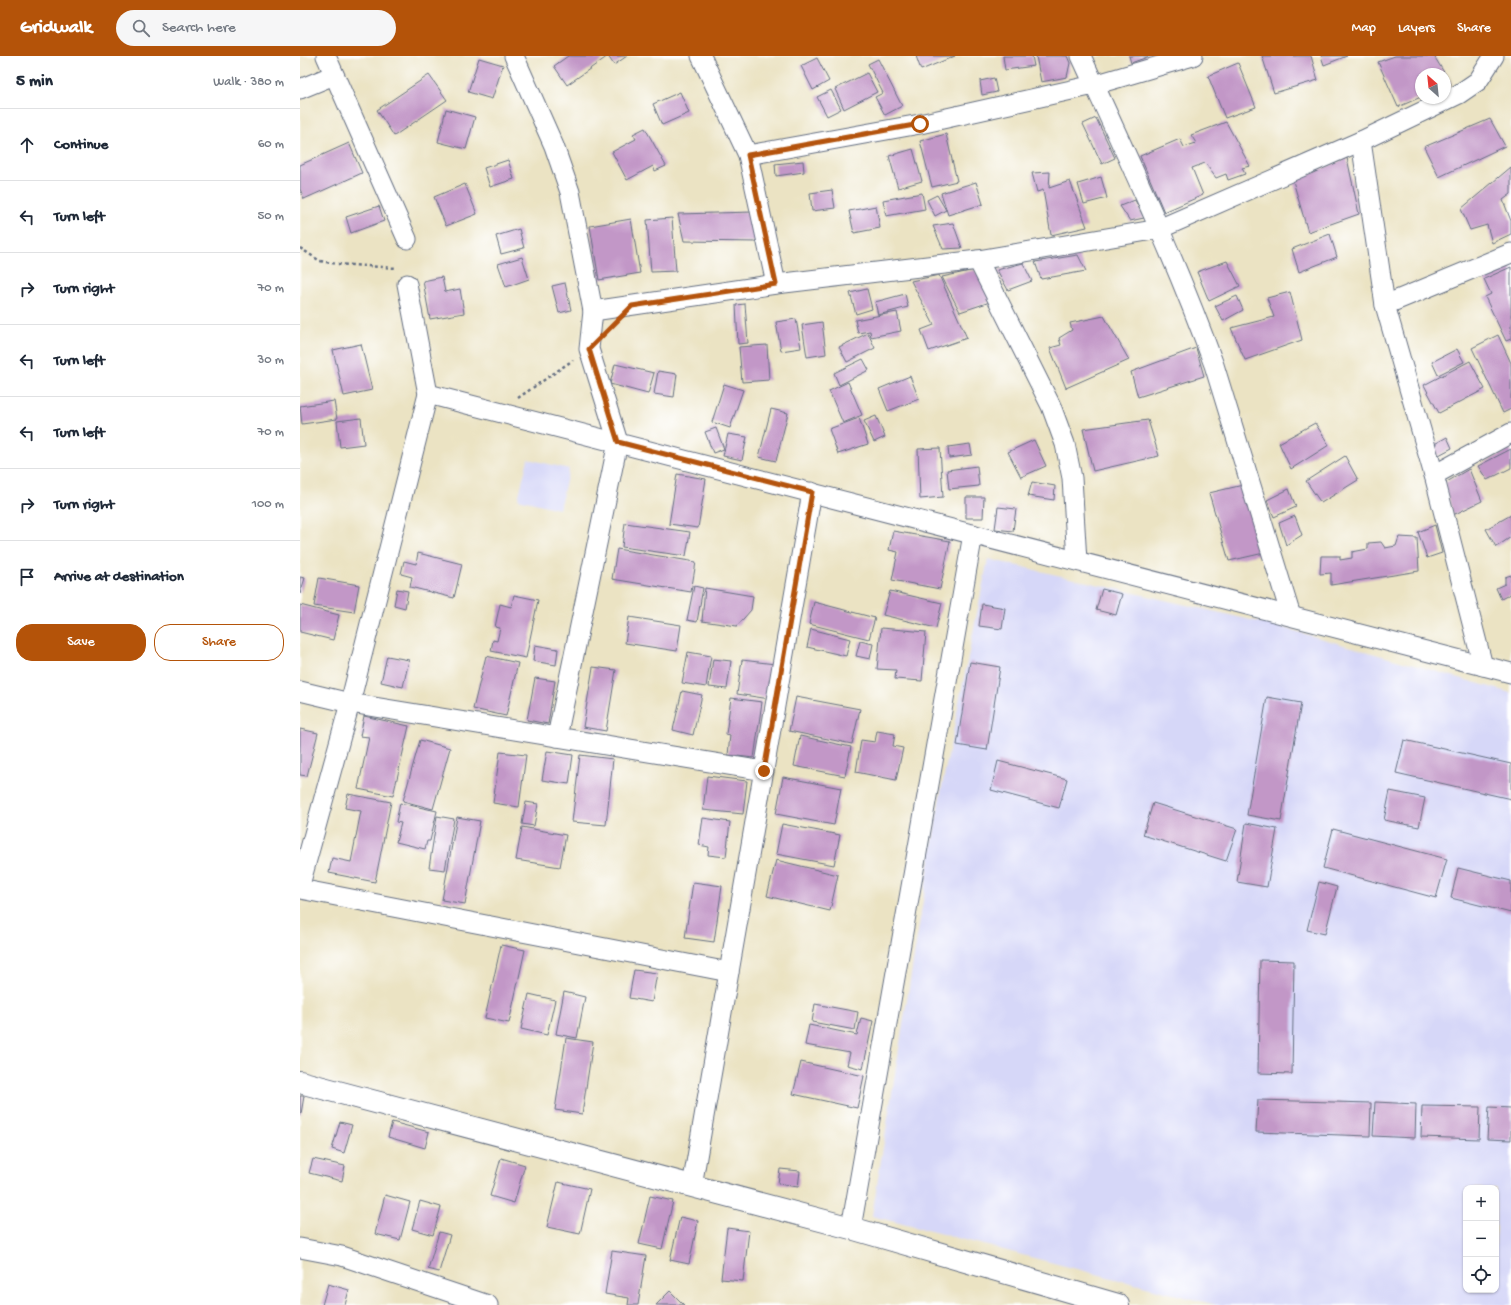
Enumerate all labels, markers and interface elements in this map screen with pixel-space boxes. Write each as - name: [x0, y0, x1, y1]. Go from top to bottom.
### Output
- search box: [116, 10, 396, 46]
- text: Gridwalk: [20, 17, 92, 40]
- icon: search: [130, 17, 152, 39]
- text: Search here: [162, 19, 236, 37]
- text: Map: [1352, 20, 1376, 37]
- text: Layers: [1398, 20, 1435, 37]
- text: Share: [1457, 20, 1491, 37]
- north arrow: [1415, 68, 1451, 104]
- text: 5 min: [16, 72, 53, 92]
- text: Walk · 380 m: [213, 75, 284, 90]
- route start: [911, 115, 929, 133]
- icon: ahead: [16, 134, 38, 156]
- text: Continue: [54, 136, 108, 154]
- text: 60 m: [258, 137, 284, 152]
- icon: left: [16, 206, 38, 228]
- text: Turn left: [54, 208, 105, 226]
- text: 50 m: [257, 209, 284, 224]
- icon: right: [16, 278, 38, 300]
- text: Turn right: [54, 280, 114, 298]
- text: 70 m: [258, 281, 284, 296]
- icon: left: [16, 350, 38, 372]
- text: Turn left: [54, 352, 105, 370]
- text: 30 m: [258, 353, 284, 368]
- icon: left: [16, 422, 38, 444]
- text: Turn left: [54, 424, 105, 442]
- text: 70 m: [258, 425, 284, 440]
- icon: right: [16, 494, 38, 516]
- text: Turn right: [54, 496, 114, 514]
- text: 100 m: [252, 497, 284, 512]
- icon: arrive: [16, 566, 38, 588]
- text: Arrive at destination: [54, 568, 184, 586]
- button: Save: [16, 624, 146, 661]
- button: Share: [154, 624, 284, 661]
- route end: [755, 762, 773, 780]
- map controls: [1463, 1185, 1499, 1293]
- button: +: [1463, 1185, 1499, 1221]
- button: −: [1463, 1221, 1499, 1257]
- button: locate: [1463, 1257, 1499, 1293]

